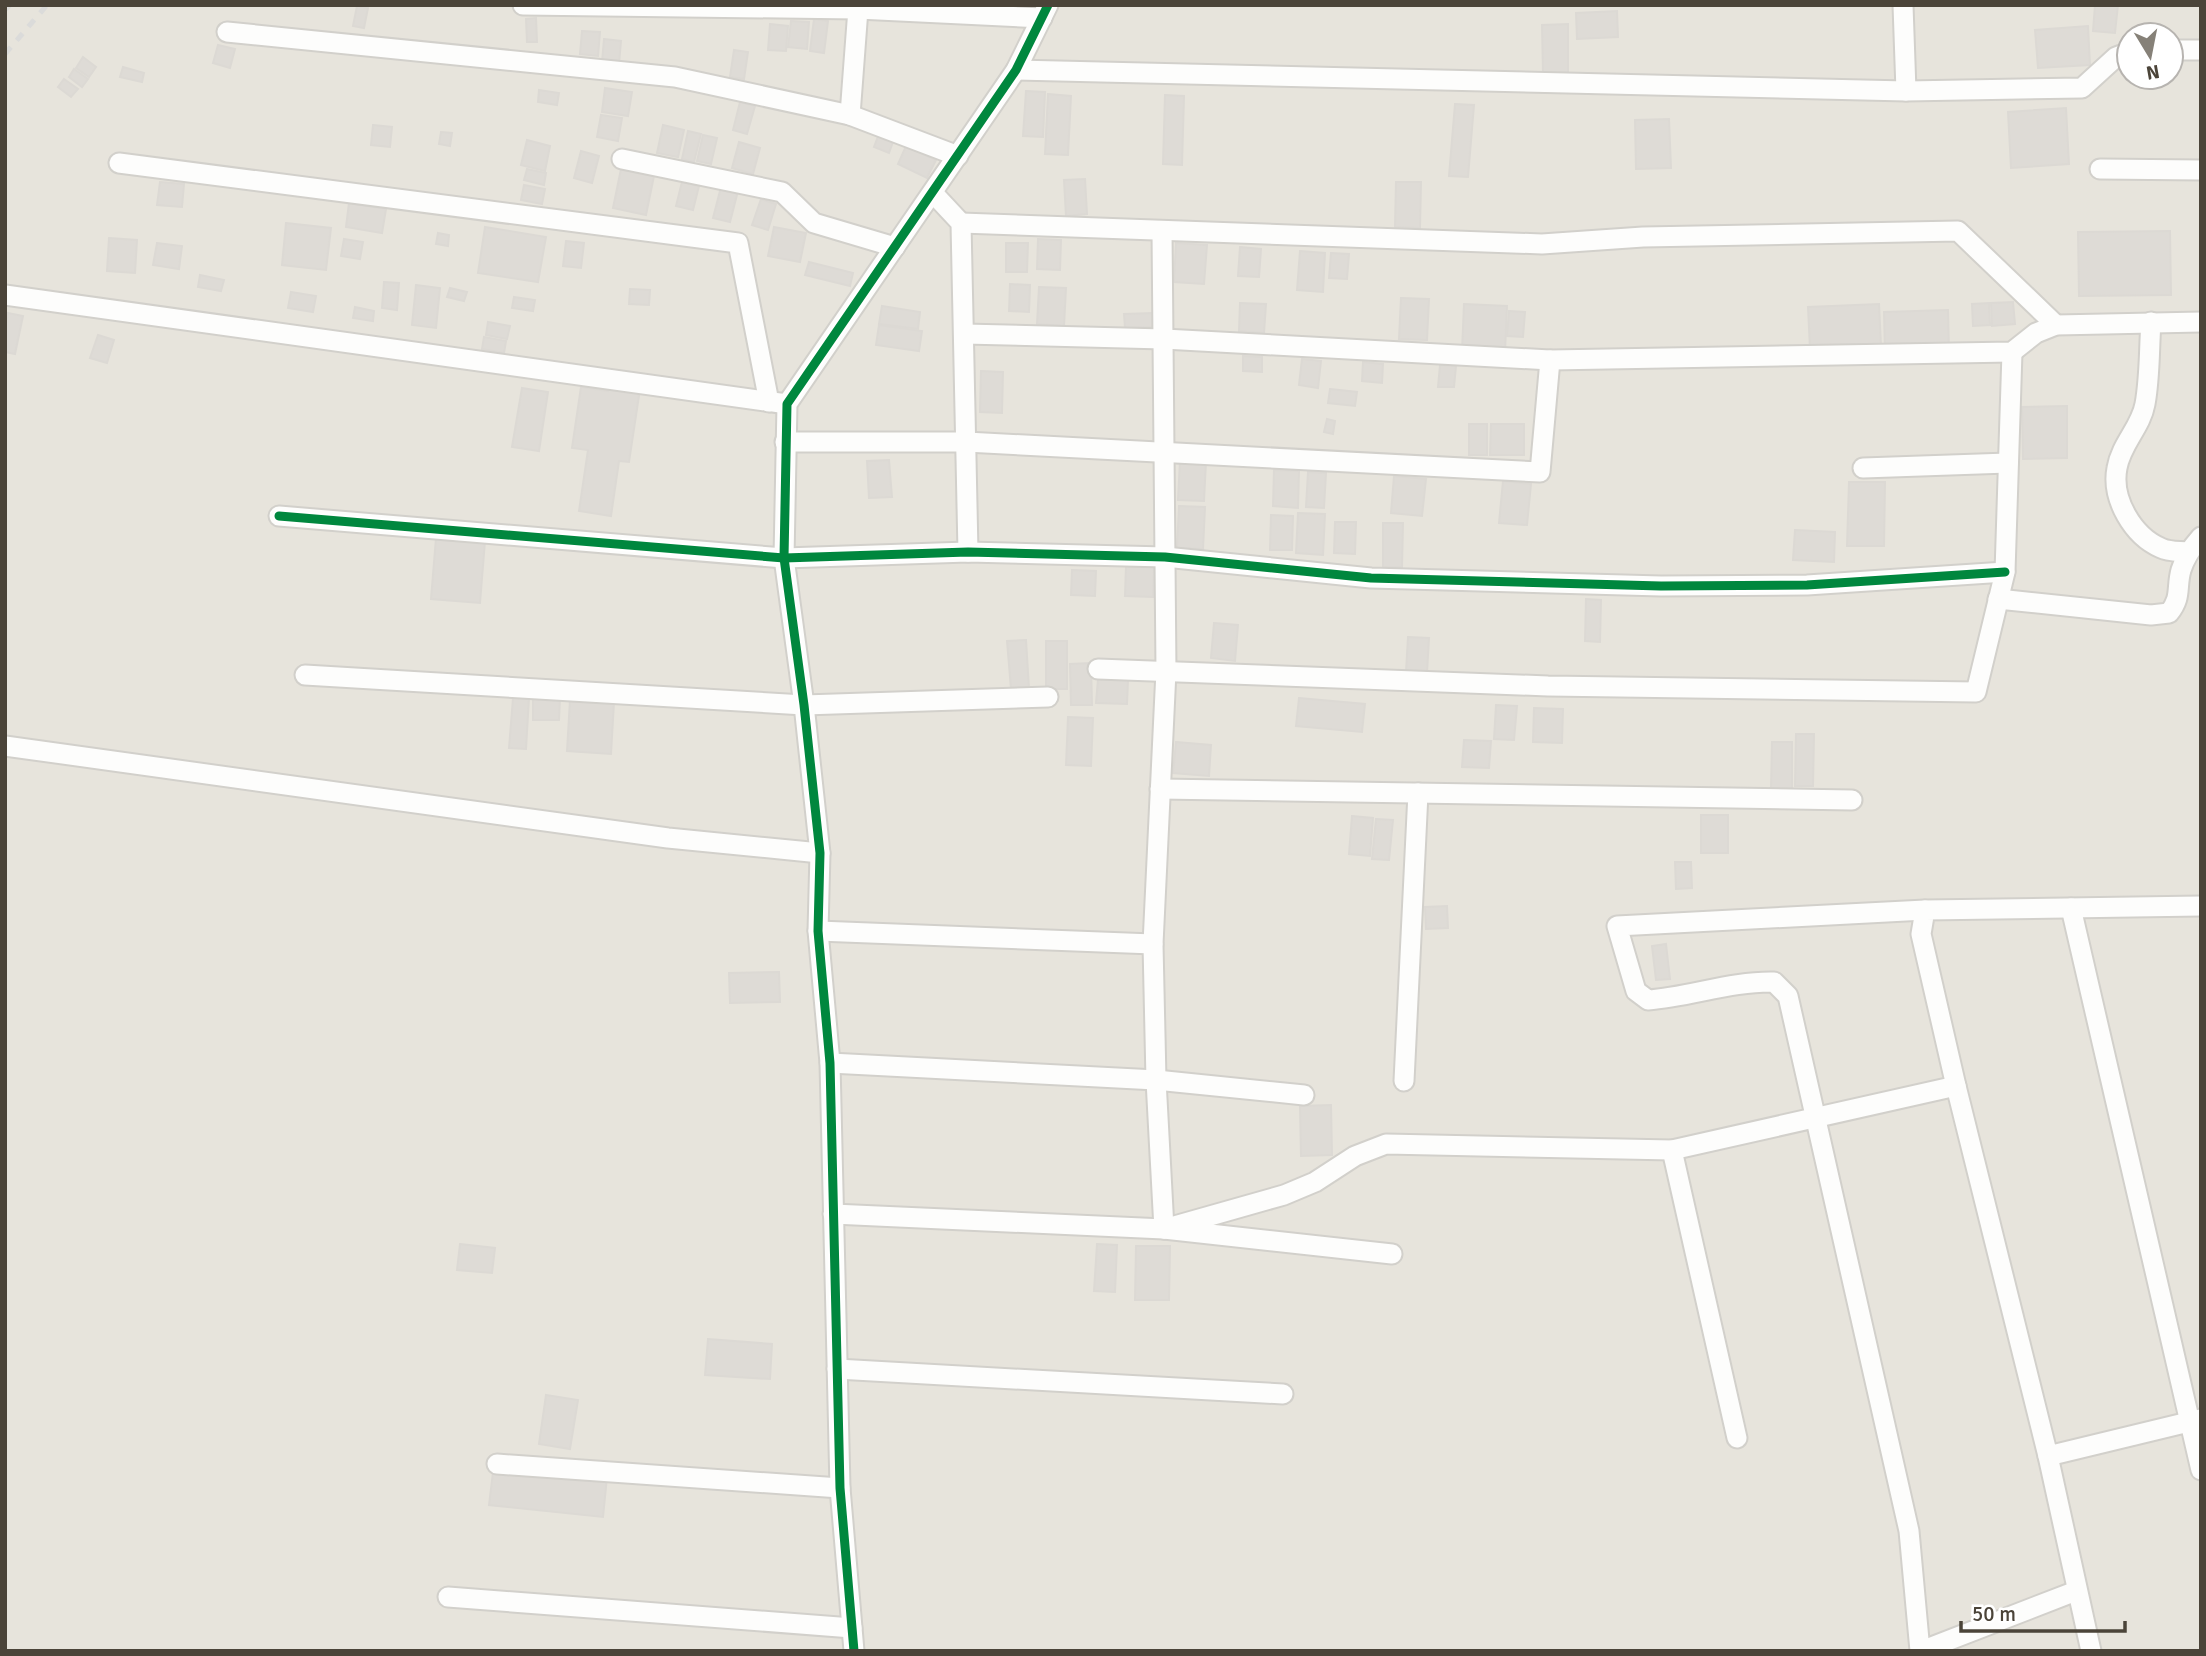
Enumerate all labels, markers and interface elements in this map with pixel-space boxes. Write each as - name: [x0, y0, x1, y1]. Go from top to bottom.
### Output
- north arrow: [2115, 21, 2185, 91]
- text: N: [2144, 59, 2161, 85]
- scale bar: [1961, 1590, 2126, 1634]
- text: 50 m: [1972, 1601, 2016, 1627]

